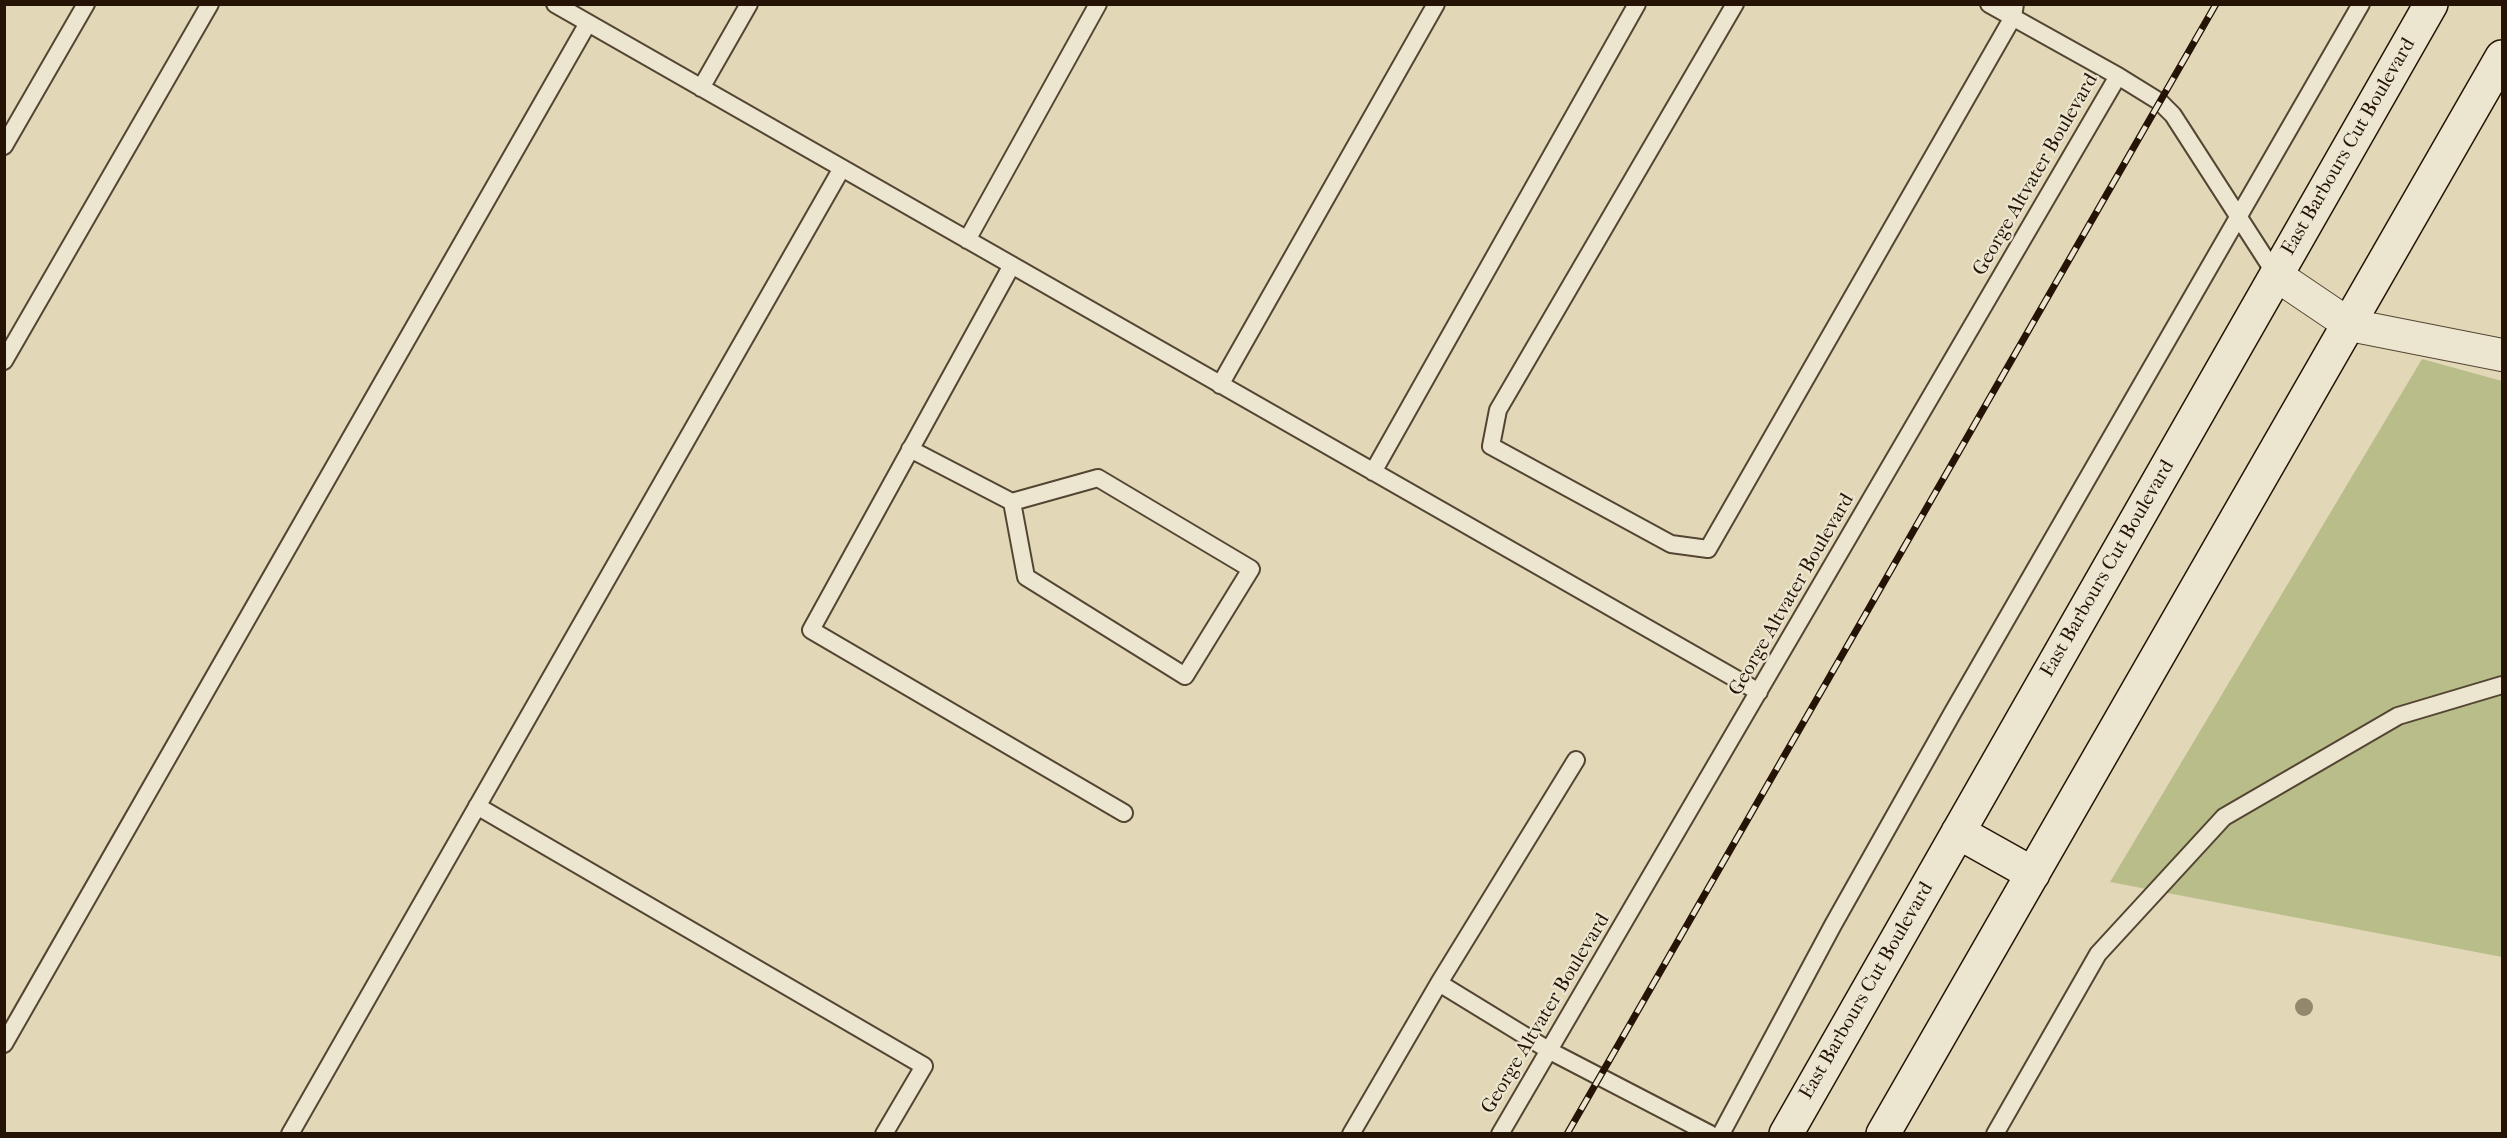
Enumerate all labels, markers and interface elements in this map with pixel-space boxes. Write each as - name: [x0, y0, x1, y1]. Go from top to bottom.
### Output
- street label: East Barbours Cut Boulevard: [2277, 34, 2421, 260]
- street label: George Altvater Boulevard: [1968, 70, 2104, 280]
- street label: East Barbours Cut Boulevard: [2036, 456, 2180, 682]
- street label: George Altvater Boulevard: [1724, 490, 1860, 700]
- street label: East Barbours Cut Boulevard: [1795, 878, 1939, 1104]
- street label: George Altvater Boulevard: [1477, 910, 1615, 1118]

